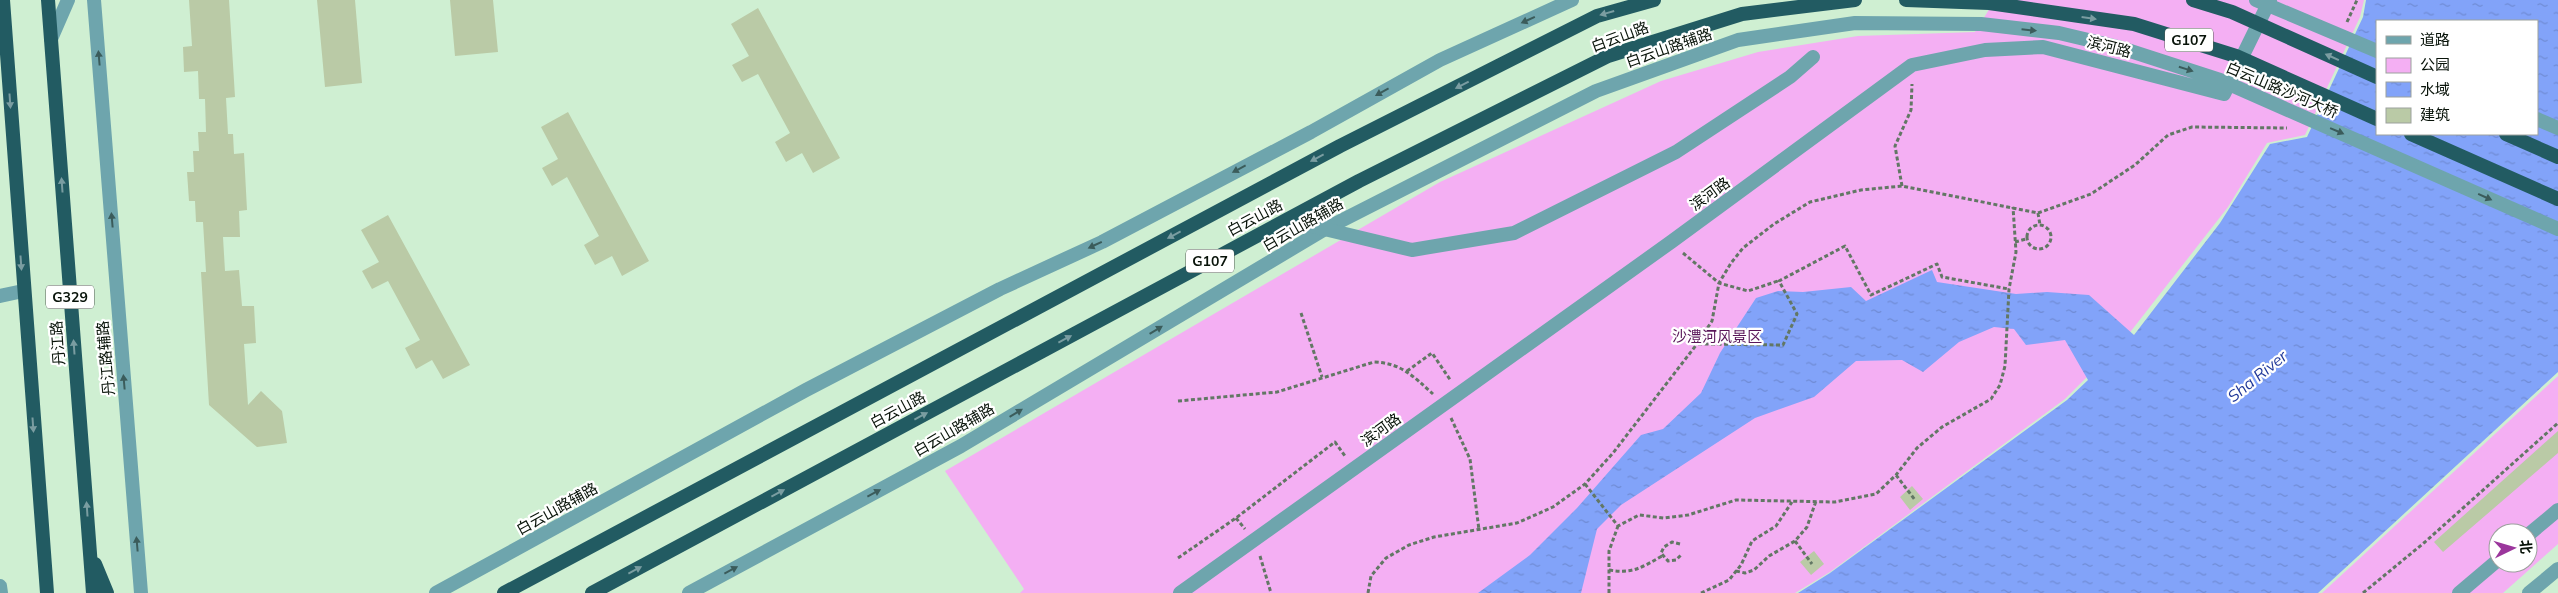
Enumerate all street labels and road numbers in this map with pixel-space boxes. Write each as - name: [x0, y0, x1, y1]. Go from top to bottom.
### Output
- street label: 白云山路: [1588, 17, 1651, 56]
- street label: 白云山路辅路: [1623, 24, 1714, 71]
- road number: G107: [2165, 28, 2213, 52]
- street label: 滨河路: [2085, 32, 2133, 61]
- street label: 白云山路沙河大桥: [2223, 57, 2341, 122]
- street label: 滨河路: [1686, 173, 1733, 215]
- street label: 白云山路辅路: [1259, 194, 1346, 255]
- street label: 白云山路: [1224, 195, 1286, 240]
- road number: G107: [1186, 250, 1234, 272]
- road number: G329: [46, 286, 94, 308]
- street label: 丹江路: [46, 320, 69, 366]
- street label: 丹江路辅路: [93, 320, 118, 396]
- street label: 白云山路: [867, 387, 929, 432]
- street label: 白云山路辅路: [910, 399, 997, 460]
- street label: 滨河路: [1357, 409, 1404, 451]
- street label: 白云山路辅路: [513, 478, 601, 539]

